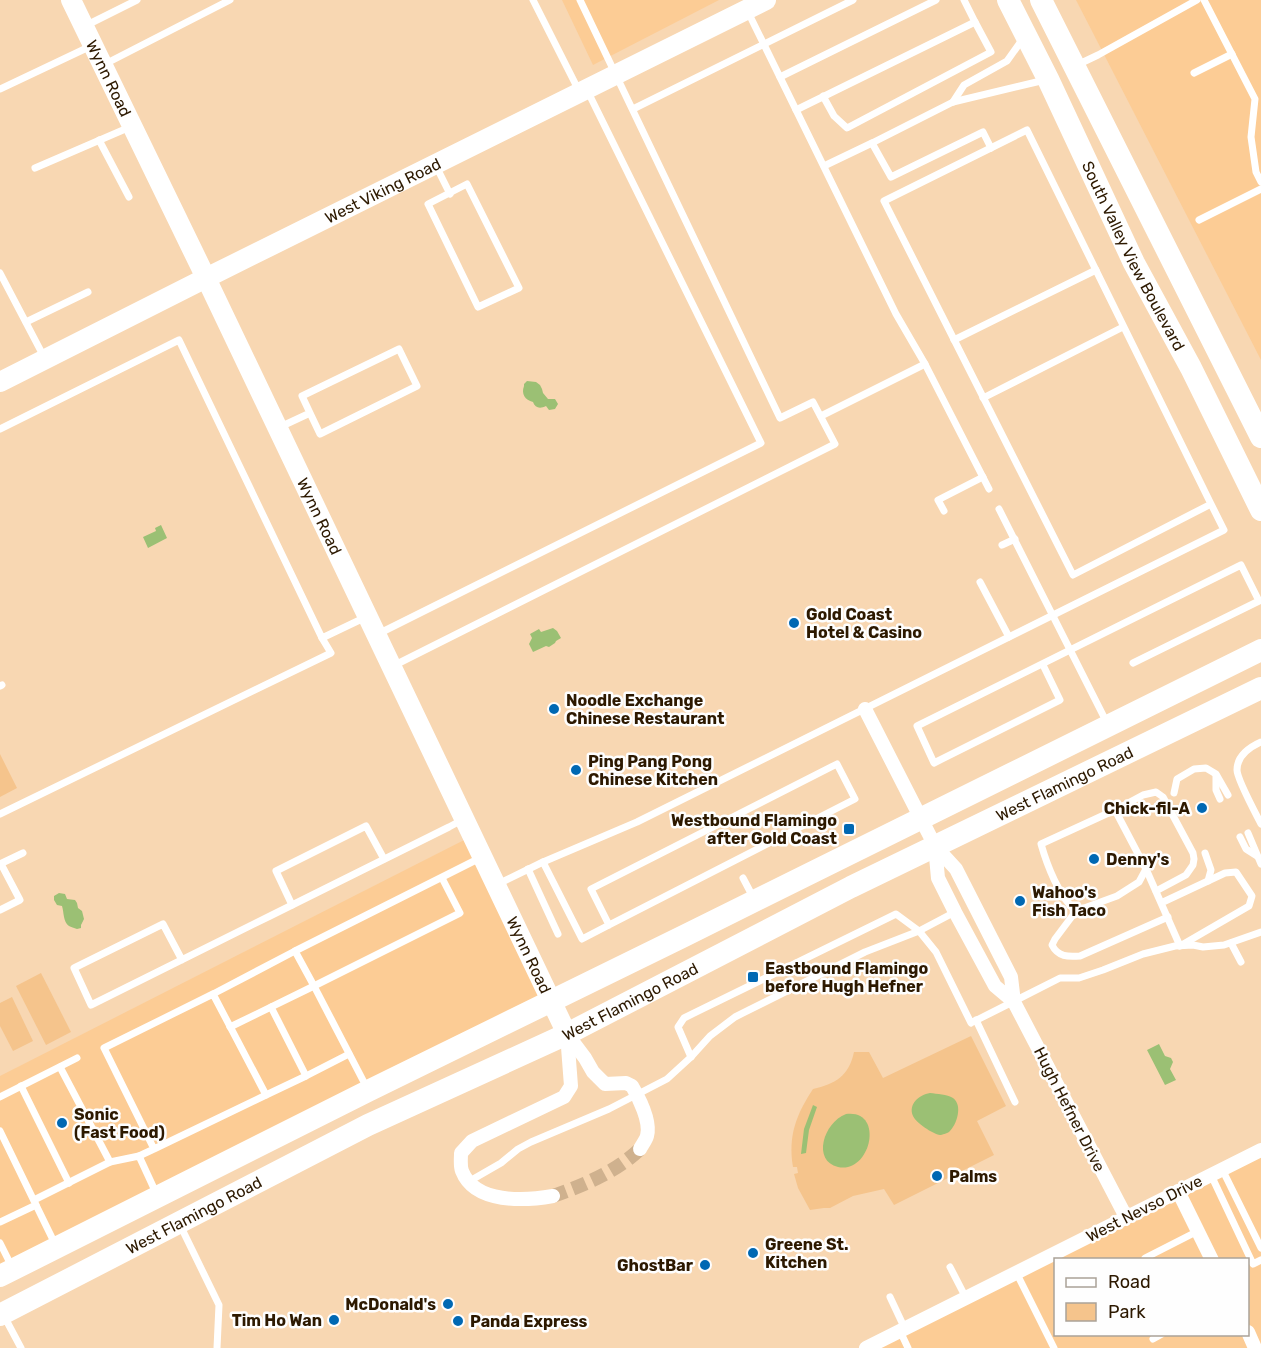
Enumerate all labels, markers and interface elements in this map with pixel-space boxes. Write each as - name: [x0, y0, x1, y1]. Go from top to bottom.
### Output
- street label: Wynn Road: [82, 37, 135, 120]
- street label: West Viking Road: [322, 154, 444, 227]
- street label: South Valley View Boulevard: [1078, 158, 1189, 354]
- street label: Wynn Road: [293, 475, 346, 558]
- place label: Gold Coast Hotel & Casino: [806, 605, 922, 642]
- marker: Gold Coast Hotel & Casino: [787, 616, 801, 630]
- place label: Noodle Exchange Chinese Restaurant: [566, 691, 725, 728]
- marker: Noodle Exchange Chinese Restaurant: [547, 702, 561, 716]
- street label: West Flamingo Road: [993, 742, 1136, 825]
- place label: Ping Pang Pong Chinese Kitchen: [588, 752, 718, 789]
- marker: Ping Pang Pong Chinese Kitchen: [569, 763, 583, 777]
- place label: Chick-fil-A: [1104, 799, 1191, 818]
- marker: Chick-fil-A: [1195, 801, 1209, 815]
- place label: Westbound Flamingo after Gold Coast: [671, 811, 838, 848]
- marker: Westbound Flamingo after Gold Coast: [842, 822, 856, 836]
- place label: Denny's: [1106, 850, 1169, 869]
- marker: Denny's: [1087, 852, 1101, 866]
- place label: Wahoo's Fish Taco: [1032, 883, 1106, 920]
- marker: Wahoo's Fish Taco: [1013, 894, 1027, 908]
- street label: Wynn Road: [502, 913, 555, 996]
- street label: West Flamingo Road: [559, 959, 701, 1045]
- place label: Eastbound Flamingo before Hugh Hefner: [765, 959, 928, 996]
- marker: Eastbound Flamingo before Hugh Hefner: [746, 970, 760, 984]
- street label: Hugh Hefner Drive: [1030, 1044, 1109, 1175]
- place label: Sonic (Fast Food): [74, 1105, 165, 1142]
- marker: Sonic (Fast Food): [55, 1116, 69, 1130]
- place label: Palms: [949, 1167, 997, 1186]
- marker: Palms: [930, 1169, 944, 1183]
- street label: West Nevso Drive: [1083, 1171, 1206, 1246]
- street label: West Flamingo Road: [123, 1173, 265, 1258]
- place label: Greene St. Kitchen: [765, 1235, 849, 1272]
- marker: Greene St. Kitchen: [746, 1246, 760, 1260]
- place label: GhostBar: [617, 1256, 694, 1275]
- marker: GhostBar: [698, 1258, 712, 1272]
- legend: [1054, 1258, 1249, 1336]
- text: Road: [1108, 1271, 1151, 1293]
- place label: McDonald's: [345, 1295, 436, 1314]
- marker: McDonald's: [441, 1297, 455, 1311]
- text: Park: [1108, 1301, 1146, 1323]
- place label: Tim Ho Wan: [232, 1311, 322, 1330]
- place label: Panda Express: [470, 1312, 588, 1331]
- marker: Tim Ho Wan: [327, 1313, 341, 1327]
- marker: Panda Express: [451, 1314, 465, 1328]

